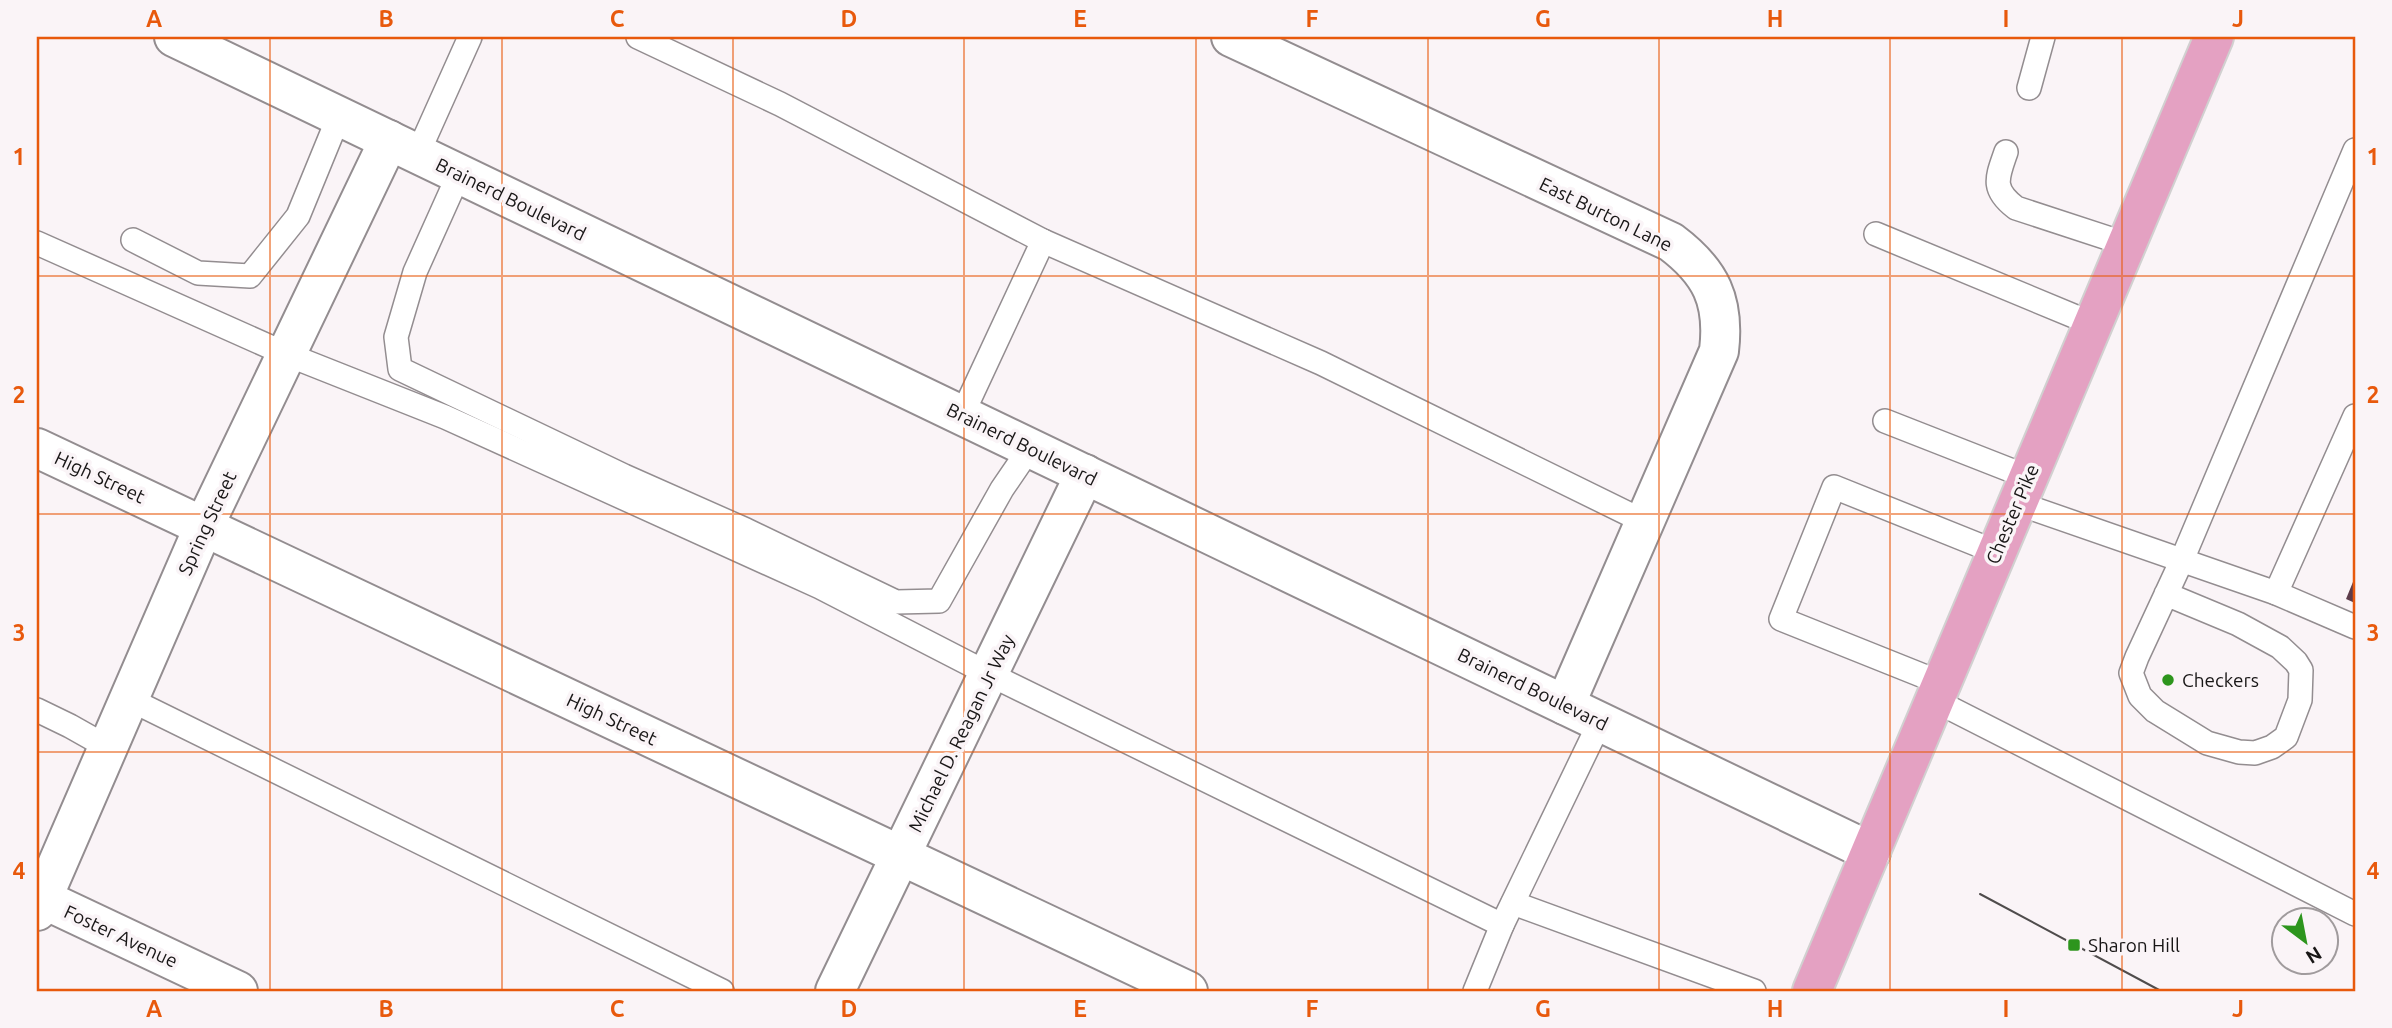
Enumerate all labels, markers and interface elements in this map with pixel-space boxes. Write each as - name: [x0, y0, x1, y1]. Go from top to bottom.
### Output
- text: A: [146, 6, 162, 31]
- text: B: [378, 6, 394, 31]
- text: C: [610, 6, 625, 31]
- text: D: [841, 6, 857, 31]
- text: E: [1073, 6, 1087, 31]
- text: F: [1306, 6, 1319, 31]
- text: G: [1535, 6, 1551, 31]
- text: H: [1767, 6, 1783, 31]
- text: I: [2003, 6, 2009, 31]
- text: J: [2232, 6, 2244, 31]
- text: 1: [13, 144, 25, 169]
- text: 1: [2367, 144, 2379, 169]
- street label: Brainerd Boulevard: [432, 153, 590, 245]
- street label: East Burton Lane: [1536, 172, 1676, 256]
- text: 2: [13, 382, 25, 407]
- text: 2: [2367, 382, 2379, 407]
- street label: Brainerd Boulevard: [943, 398, 1101, 490]
- street label: High Street: [51, 447, 149, 508]
- street label: Chester Pike: [1981, 461, 2043, 567]
- street label: Spring Street: [173, 467, 241, 578]
- text: 3: [13, 620, 25, 645]
- text: 3: [2367, 620, 2379, 645]
- street label: Michael D. Reagan Jr Way: [903, 631, 1019, 835]
- street label: Brainerd Boulevard: [1454, 643, 1612, 735]
- place label: Checkers: [2182, 669, 2259, 691]
- marker: Checkers: [2160, 672, 2176, 688]
- street label: High Street: [563, 689, 661, 750]
- text: 4: [13, 858, 26, 883]
- text: 4: [2367, 858, 2380, 883]
- street label: Foster Avenue: [61, 900, 181, 972]
- north arrow: [2270, 906, 2340, 976]
- place label: Sharon Hill: [2088, 934, 2180, 956]
- marker: Sharon Hill: [2066, 937, 2082, 953]
- text: N: [2302, 942, 2326, 969]
- text: A: [146, 996, 162, 1021]
- text: B: [378, 996, 394, 1021]
- text: C: [610, 996, 625, 1021]
- text: D: [841, 996, 857, 1021]
- text: E: [1073, 996, 1087, 1021]
- text: F: [1306, 996, 1319, 1021]
- text: G: [1535, 996, 1551, 1021]
- text: H: [1767, 996, 1783, 1021]
- text: I: [2003, 996, 2009, 1021]
- text: J: [2232, 996, 2244, 1021]

